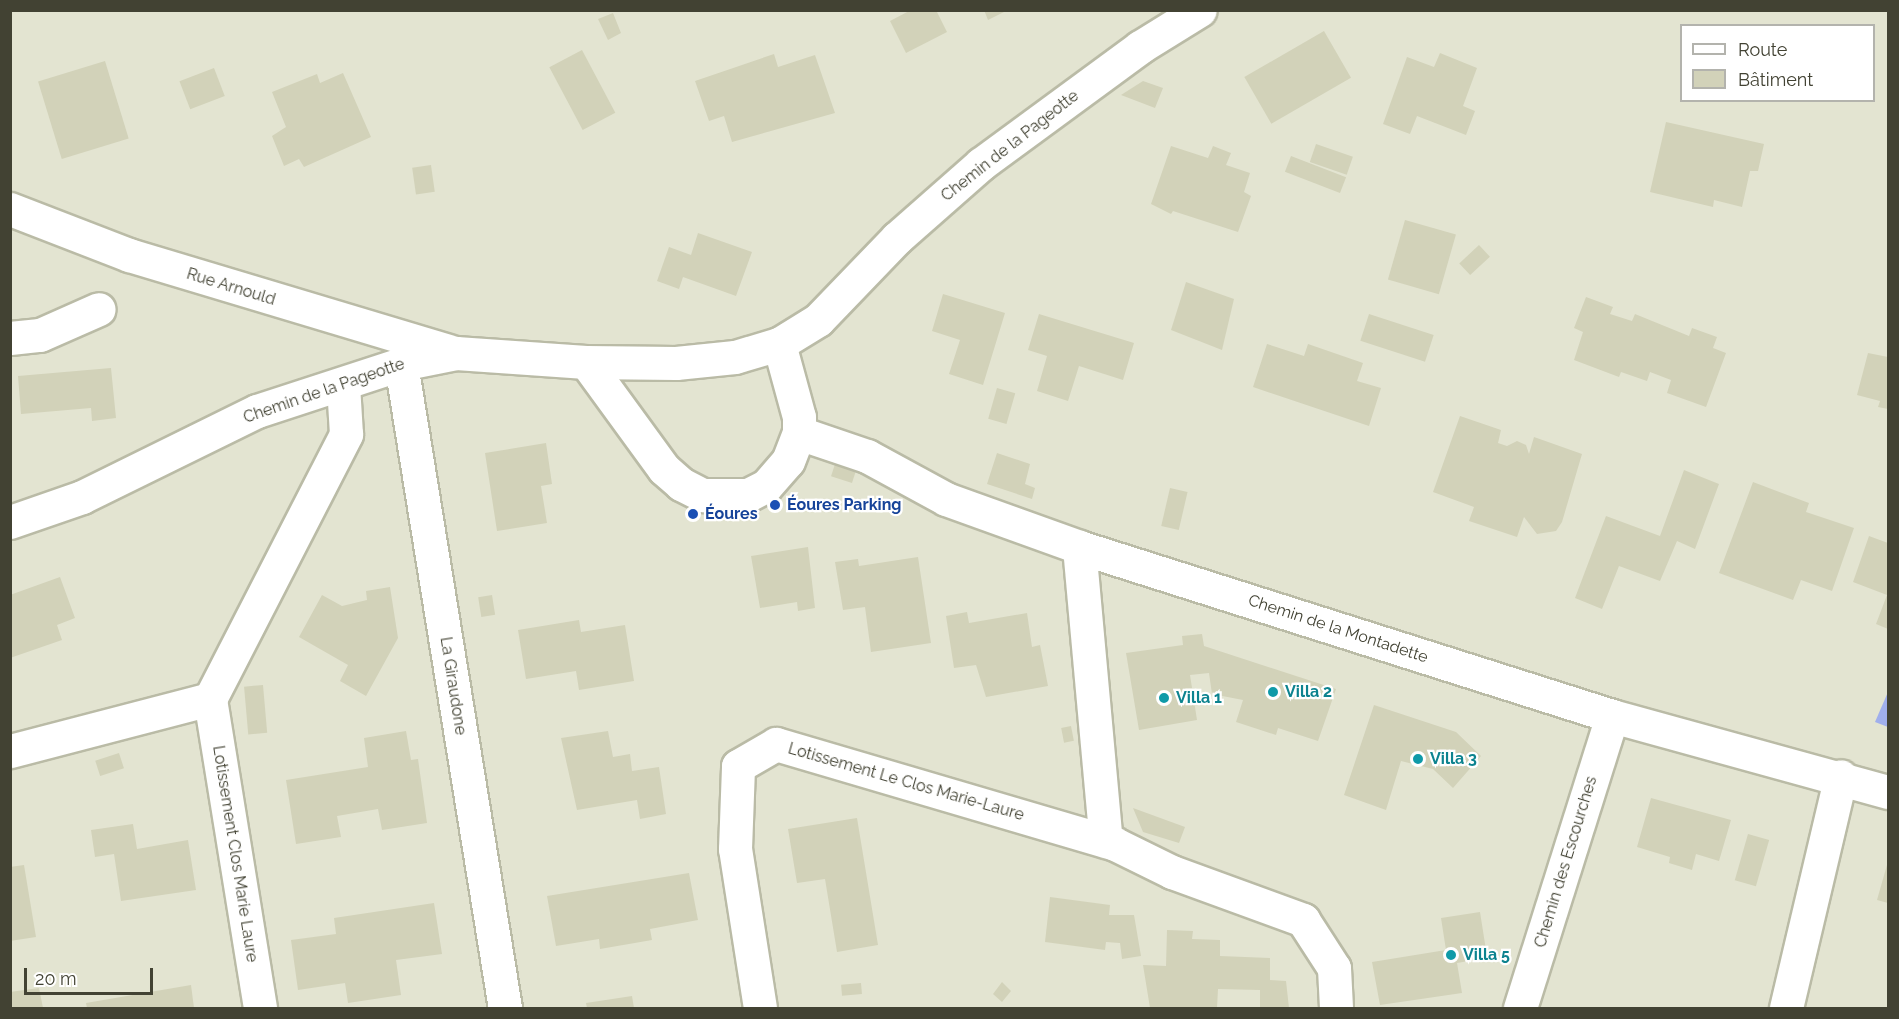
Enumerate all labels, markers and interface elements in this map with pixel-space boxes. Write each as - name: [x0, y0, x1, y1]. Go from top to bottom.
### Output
- legend: [1680, 24, 1875, 102]
- text: Route: [1738, 39, 1787, 60]
- text: Bâtiment: [1738, 69, 1813, 90]
- street label: Chemin de la Pageotte: [937, 86, 1083, 206]
- street label: Rue Arnould: [184, 264, 278, 310]
- street label: Chemin de la Pageotte: [241, 354, 407, 428]
- place label: Éoures Parking: [787, 495, 901, 515]
- marker: Éoures Parking: [768, 498, 782, 512]
- place label: Éoures: [705, 504, 758, 524]
- marker: Éoures: [686, 507, 700, 521]
- street label: Chemin de la Montadette: [1246, 591, 1430, 667]
- street label: La Giraudone: [436, 636, 470, 736]
- place label: Villa 2: [1285, 682, 1332, 702]
- marker: Villa 2: [1266, 685, 1280, 699]
- place label: Villa 1: [1176, 688, 1222, 708]
- marker: Villa 1: [1157, 691, 1171, 705]
- street label: Lotissement Le Clos Marie-Laure: [786, 739, 1026, 825]
- street label: Lotissement Clos Marie Laure: [208, 744, 262, 964]
- place label: Villa 3: [1430, 749, 1477, 769]
- marker: Villa 3: [1411, 752, 1425, 766]
- street label: Chemin des Escourches: [1531, 774, 1601, 950]
- place label: Villa 5: [1463, 945, 1510, 965]
- marker: Villa 5: [1444, 948, 1458, 962]
- scale bar: [27, 956, 156, 994]
- text: 20 m: [35, 968, 77, 989]

